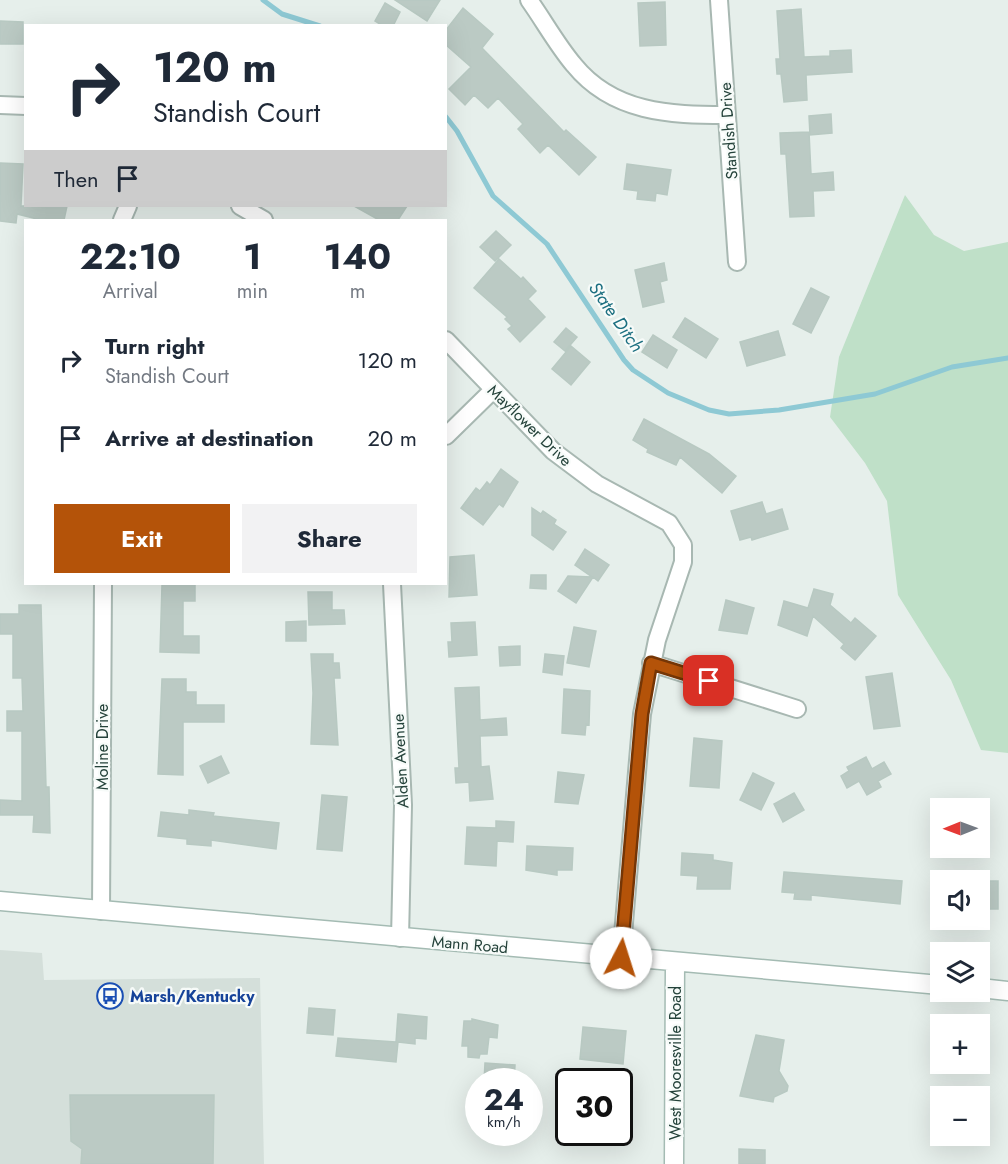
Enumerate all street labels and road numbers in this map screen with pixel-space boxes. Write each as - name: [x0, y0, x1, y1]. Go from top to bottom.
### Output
- street label: Standish Drive: [714, 82, 743, 180]
- street label: Mayflower Drive: [482, 379, 577, 472]
- street label: Moline Drive: [91, 704, 114, 790]
- street label: Alden Avenue: [387, 713, 414, 809]
- street label: Mann Road: [431, 930, 509, 959]
- street label: West Mooresville Road: [664, 986, 687, 1140]

